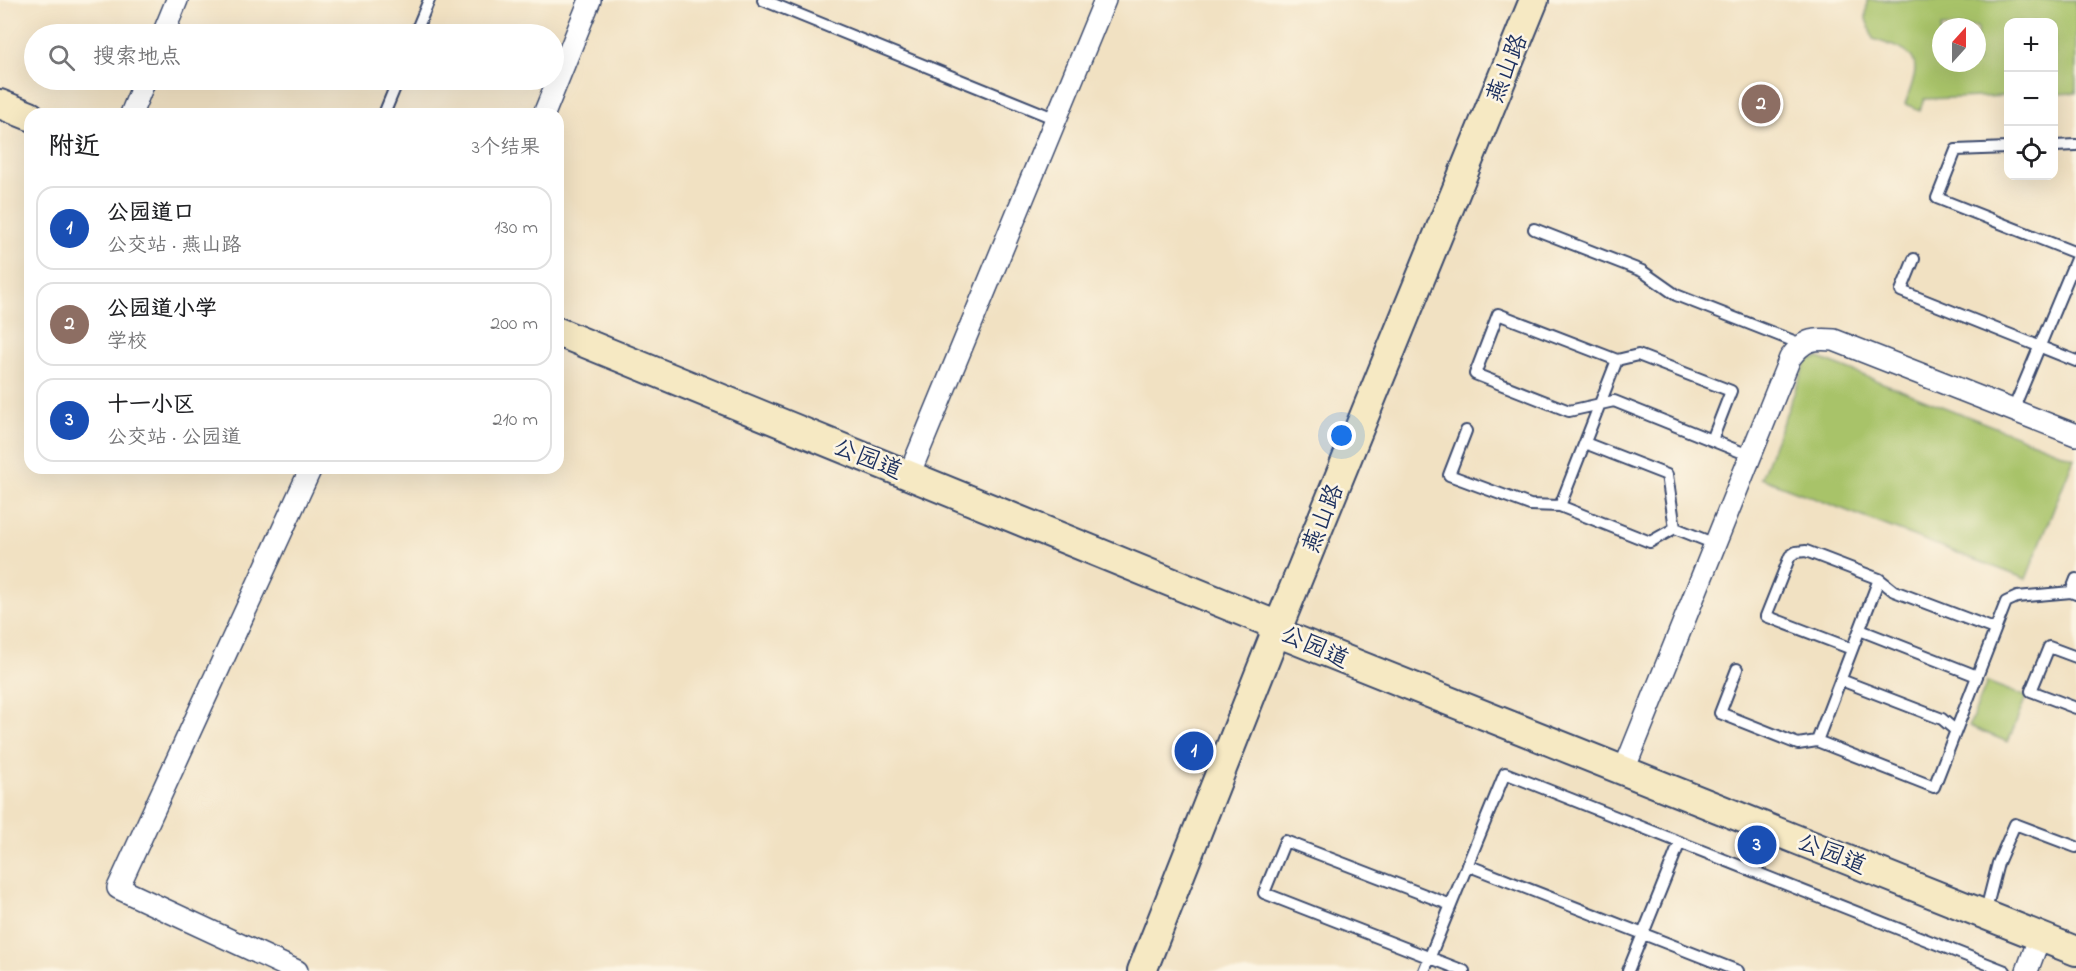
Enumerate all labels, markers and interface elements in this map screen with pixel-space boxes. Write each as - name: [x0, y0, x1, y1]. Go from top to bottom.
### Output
- north arrow: [1932, 18, 1986, 72]
- map controls: [2004, 18, 2058, 180]
- button: +: [2004, 18, 2058, 72]
- search box: [24, 24, 564, 90]
- street label: 燕山路: [1479, 29, 1538, 109]
- icon: search: [45, 41, 78, 74]
- text: 搜索地点: [93, 42, 181, 74]
- button: −: [2004, 72, 2058, 126]
- pin: 2: [1742, 82, 1780, 126]
- button: locate: [2004, 126, 2058, 180]
- text: 附近: [48, 129, 100, 167]
- text: 3个结果: [472, 134, 540, 163]
- text: 公园道口: [107, 198, 195, 230]
- text: 1: [66, 214, 73, 243]
- text: 130 m: [494, 214, 538, 243]
- text: 公交站 · 燕山路: [107, 232, 241, 261]
- text: 公园道小学: [107, 294, 217, 326]
- text: 2: [65, 310, 74, 339]
- text: 200 m: [490, 310, 538, 339]
- text: 学校: [107, 328, 147, 357]
- text: 十一小区: [107, 390, 195, 422]
- text: 3: [65, 406, 74, 435]
- text: 210 m: [493, 406, 538, 435]
- your location: [1327, 421, 1356, 450]
- text: 公交站 · 公园道: [107, 424, 241, 453]
- street label: 公园道: [827, 431, 907, 490]
- street label: 燕山路: [1295, 479, 1354, 559]
- street label: 公园道: [1274, 618, 1354, 679]
- pin: 1: [1174, 728, 1214, 774]
- pin: 3: [1738, 822, 1776, 868]
- street label: 公园道: [1791, 826, 1871, 885]

